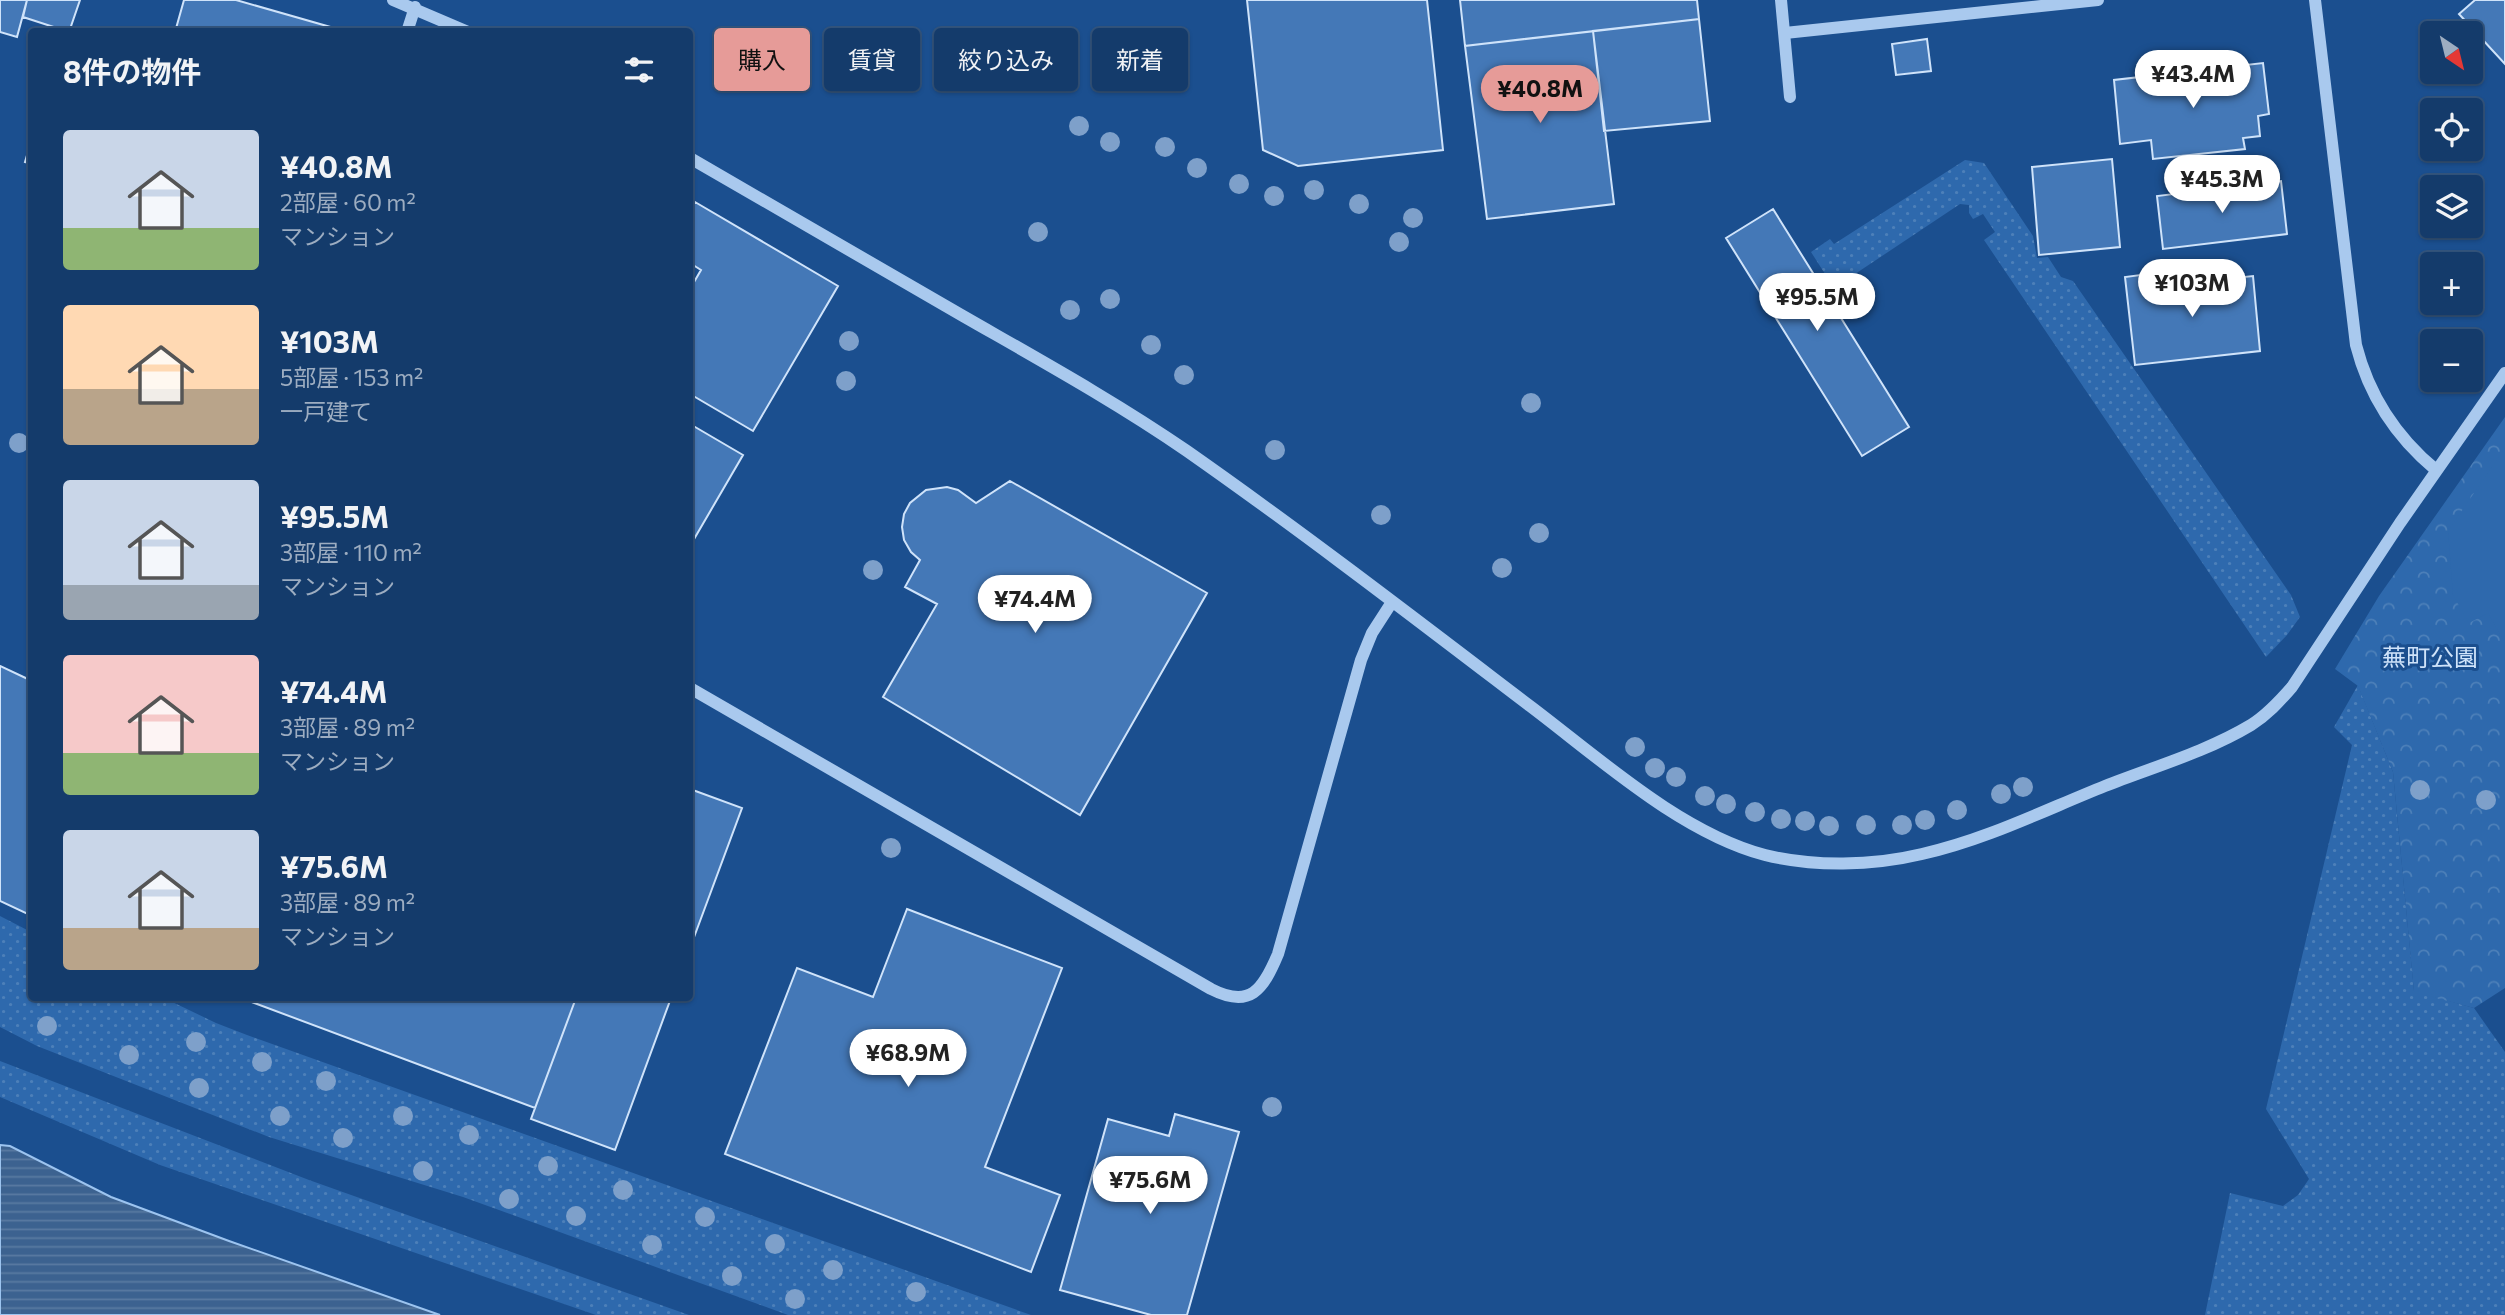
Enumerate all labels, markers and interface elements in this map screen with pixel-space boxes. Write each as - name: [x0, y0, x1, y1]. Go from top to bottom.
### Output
- north arrow: [2420, 21, 2483, 84]
- map controls: [2420, 21, 2483, 392]
- chip: 購入: [714, 28, 810, 91]
- chip: 賃貸: [824, 28, 920, 91]
- chip: 絞り込み: [934, 28, 1078, 91]
- chip: 新着: [1092, 28, 1188, 91]
- pin: ¥43.4M: [2136, 50, 2250, 110]
- icon: filters: [620, 51, 658, 89]
- text: 8件の物件: [63, 52, 202, 89]
- text: ¥43.4M: [2151, 59, 2235, 87]
- pin: ¥40.8M: [1483, 66, 1597, 125]
- text: ¥40.8M: [1497, 74, 1583, 102]
- button: locate: [2420, 98, 2483, 161]
- text: ¥40.8M: [280, 147, 392, 184]
- pin: ¥45.3M: [2165, 156, 2279, 215]
- icon: home: [119, 158, 203, 242]
- text: ¥45.3M: [2180, 164, 2264, 192]
- button: layers: [2420, 175, 2483, 238]
- text: 2部屋 · 60 m²: [280, 188, 416, 216]
- text: マンション: [280, 222, 395, 250]
- button: +: [2420, 252, 2483, 315]
- pin: ¥103M: [2143, 260, 2241, 319]
- text: ¥103M: [2154, 268, 2230, 296]
- pin: ¥95.5M: [1760, 274, 1874, 333]
- text: ¥95.5M: [1775, 282, 1859, 310]
- text: ¥103M: [280, 322, 379, 359]
- button: −: [2420, 329, 2483, 392]
- icon: home: [119, 333, 203, 417]
- text: 5部屋 · 153 m²: [280, 363, 423, 391]
- text: 一戸建て: [280, 397, 372, 425]
- text: ¥95.5M: [280, 497, 389, 534]
- icon: home: [119, 508, 203, 592]
- text: 3部屋 · 110 m²: [280, 538, 422, 566]
- text: マンション: [280, 572, 395, 600]
- pin: ¥74.4M: [978, 576, 1092, 635]
- text: ¥74.4M: [994, 584, 1076, 612]
- park label: 蕪町公園: [2382, 642, 2478, 671]
- text: ¥74.4M: [280, 672, 388, 709]
- icon: home: [119, 683, 203, 767]
- text: 3部屋 · 89 m²: [280, 713, 415, 741]
- text: マンション: [280, 747, 395, 775]
- text: ¥75.6M: [280, 847, 388, 884]
- icon: home: [119, 858, 203, 942]
- text: 3部屋 · 89 m²: [280, 888, 415, 916]
- text: マンション: [280, 922, 395, 950]
- pin: ¥68.9M: [851, 1030, 965, 1089]
- text: ¥68.9M: [866, 1038, 950, 1066]
- pin: ¥75.6M: [1093, 1156, 1207, 1216]
- text: ¥75.6M: [1109, 1165, 1191, 1193]

